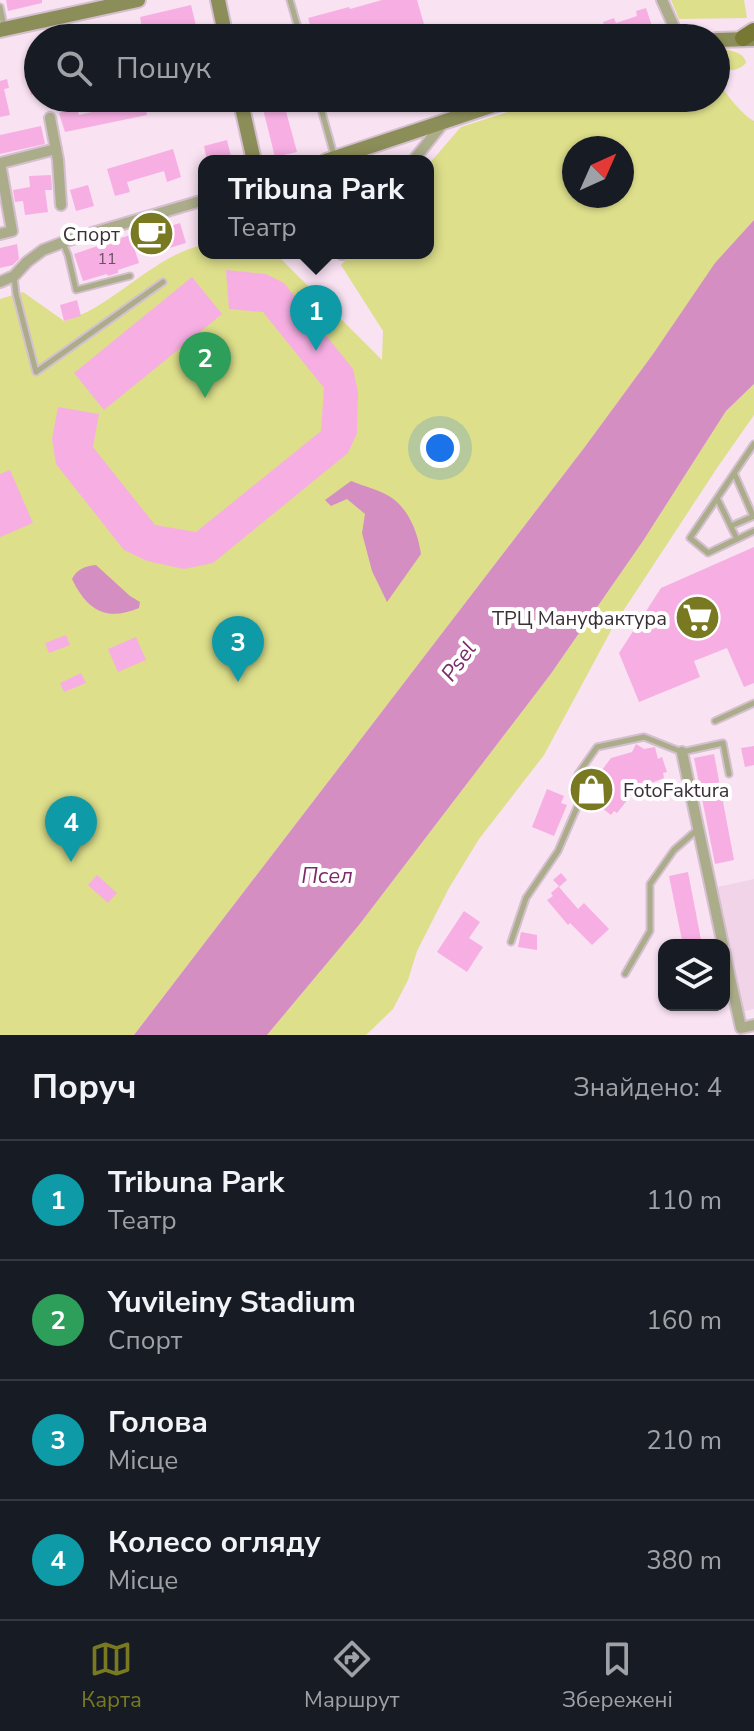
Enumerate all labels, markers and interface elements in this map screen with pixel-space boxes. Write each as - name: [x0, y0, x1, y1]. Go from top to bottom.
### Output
- search box: [24, 24, 730, 112]
- icon: search: [52, 46, 96, 90]
- text: Пошук: [116, 48, 211, 89]
- north arrow: [562, 136, 634, 208]
- popup: [198, 155, 434, 259]
- text: Tribuna Park: [228, 169, 404, 210]
- cafe icon: Спорт: [127, 210, 175, 258]
- text: Театр: [228, 210, 297, 245]
- place label: Спорт: [63, 221, 120, 248]
- house number: 11: [97, 248, 117, 270]
- pin: 1: [290, 285, 342, 351]
- pin: 2: [179, 332, 231, 398]
- your location: [420, 428, 460, 468]
- supermarket icon: ТРЦ Мануфактура: [674, 594, 722, 642]
- place label: ТРЦ Мануфактура: [492, 605, 667, 632]
- pin: 3: [212, 616, 264, 682]
- water label: Psel: [434, 636, 483, 688]
- shop icon: FotoFaktura: [568, 766, 616, 814]
- place label: FotoFaktura: [623, 777, 729, 804]
- pin: 4: [45, 796, 97, 862]
- water label: Псел: [301, 861, 353, 891]
- map controls: [658, 939, 730, 1011]
- button: layers: [658, 939, 730, 1011]
- text: Поруч: [32, 1064, 137, 1110]
- text: Знайдено: 4: [573, 1070, 722, 1105]
- text: Tribuna Park: [108, 1162, 284, 1203]
- text: 1: [50, 1183, 66, 1218]
- text: 110 m: [646, 1183, 722, 1218]
- text: Театр: [108, 1203, 177, 1238]
- text: Yuvileiny Stadium: [108, 1282, 356, 1323]
- text: 2: [50, 1303, 66, 1338]
- text: 160 m: [646, 1303, 722, 1338]
- text: Спорт: [108, 1323, 182, 1358]
- text: Голова: [108, 1402, 208, 1443]
- text: 3: [50, 1423, 66, 1458]
- text: 210 m: [646, 1423, 722, 1458]
- text: Місце: [108, 1443, 178, 1478]
- text: Колесо огляду: [108, 1522, 321, 1563]
- text: 4: [50, 1543, 66, 1578]
- text: 380 m: [646, 1543, 722, 1578]
- text: Місце: [108, 1563, 178, 1598]
- tab: Карта: [81, 1637, 142, 1715]
- tab: Маршрут: [304, 1637, 400, 1715]
- tab: Збережені: [562, 1637, 673, 1715]

